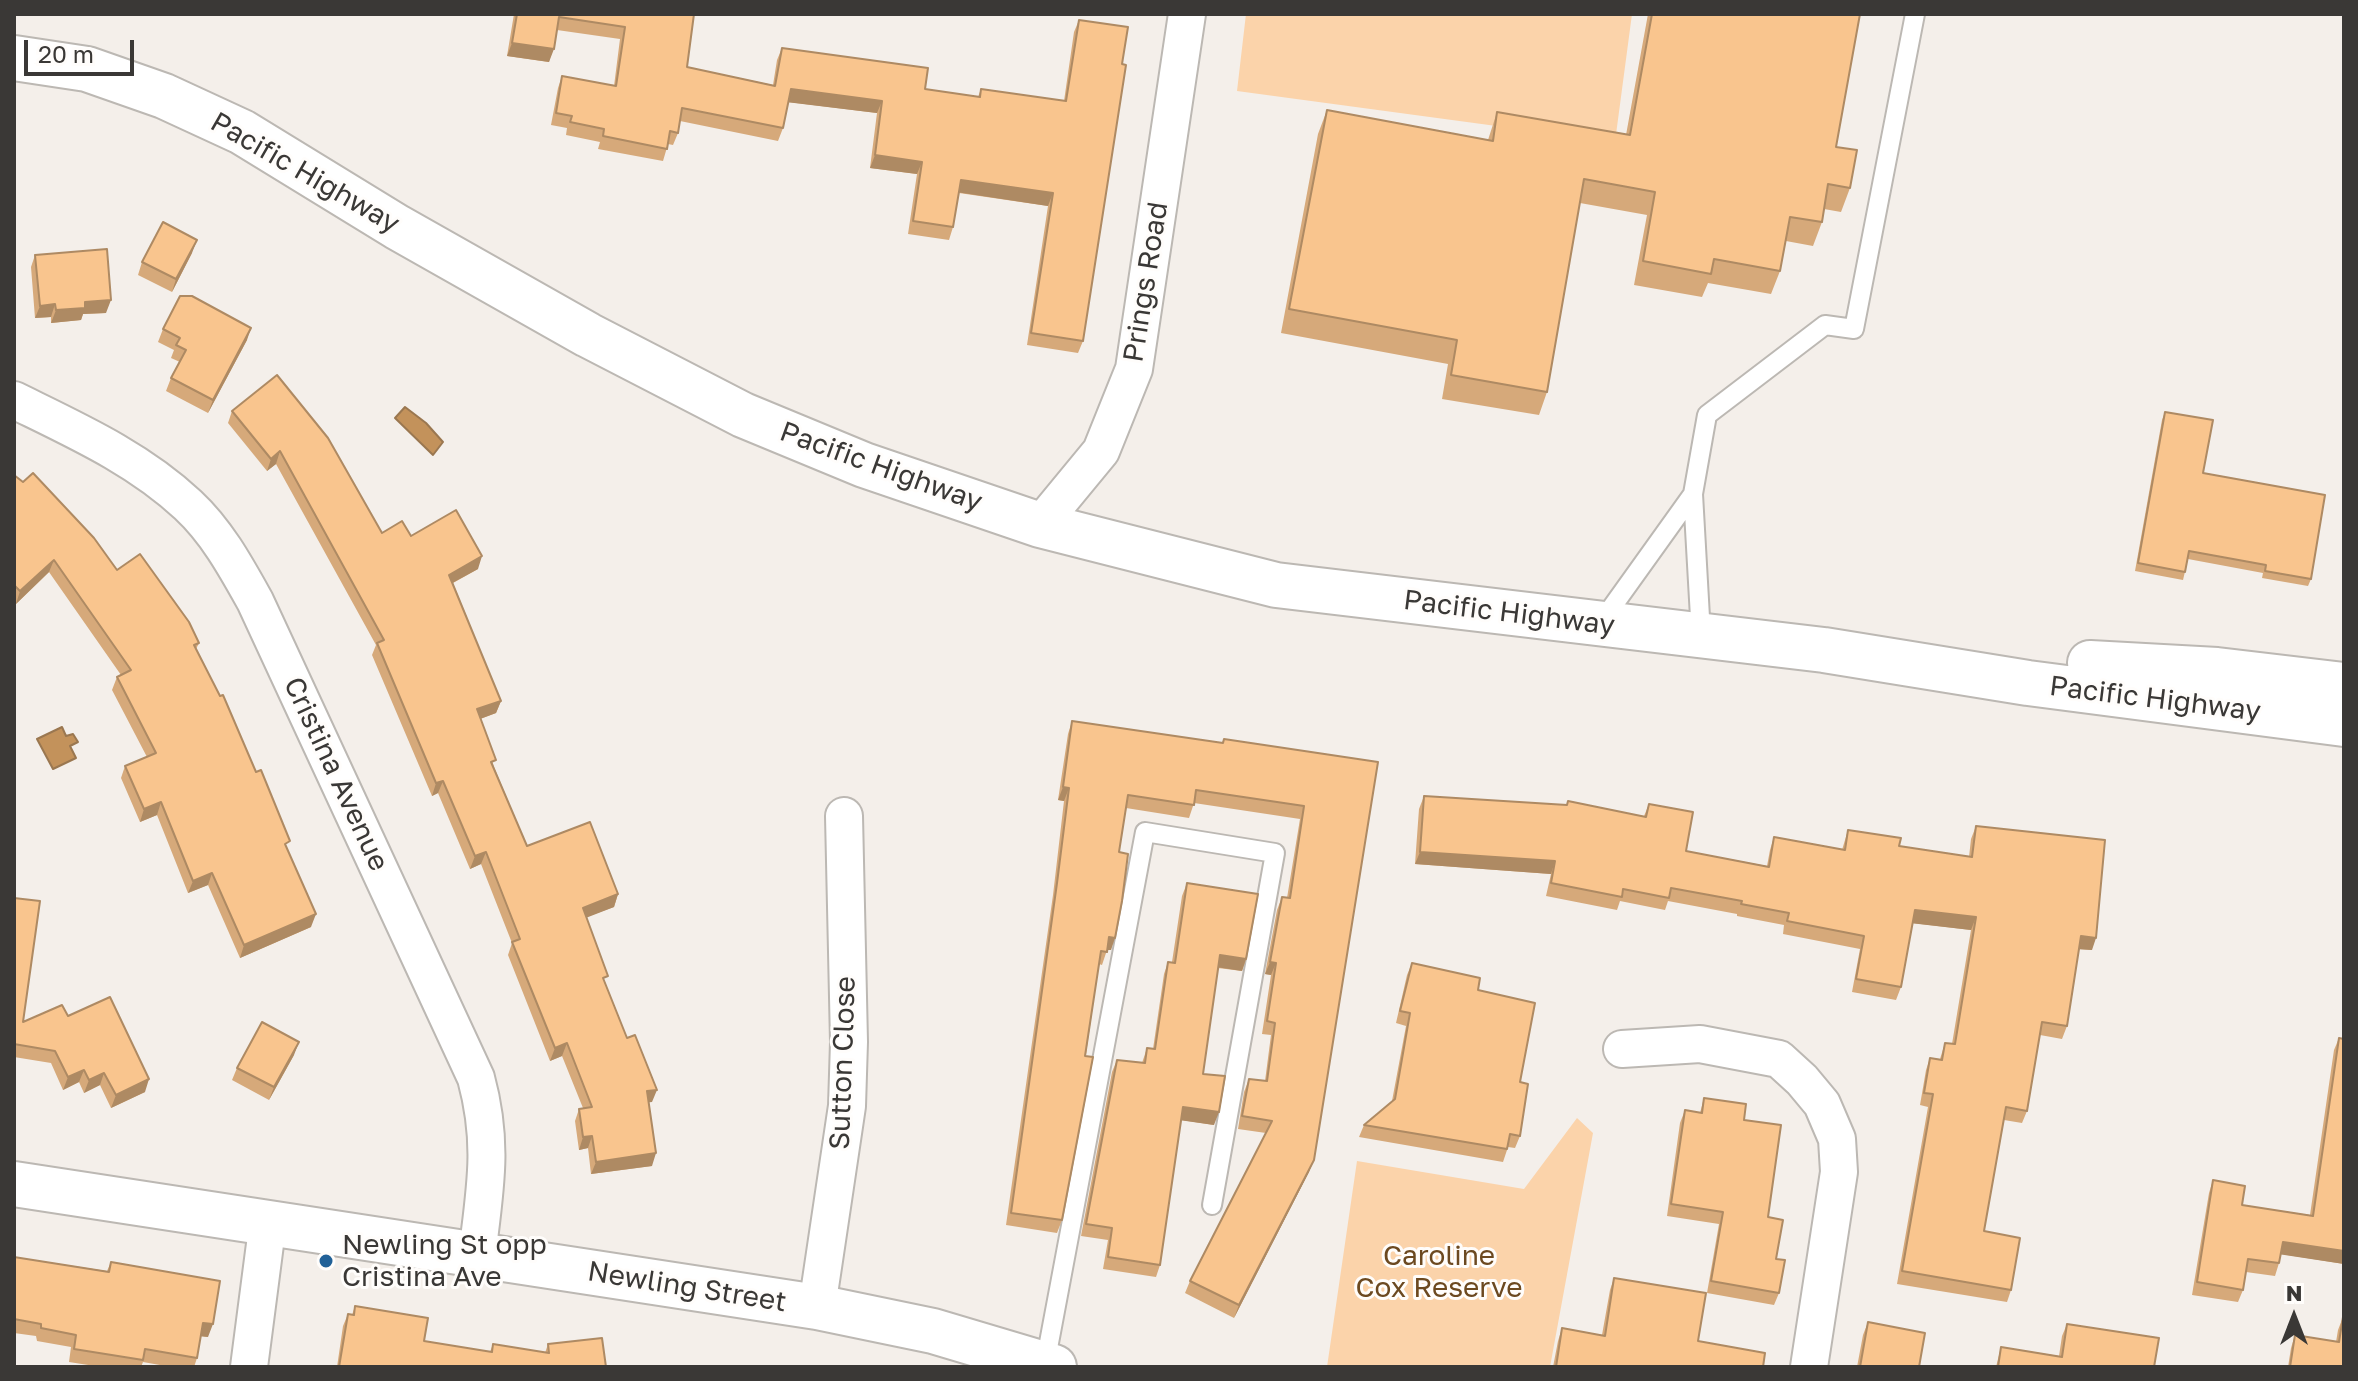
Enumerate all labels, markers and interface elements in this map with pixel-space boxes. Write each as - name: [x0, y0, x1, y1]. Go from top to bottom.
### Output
- scale bar: [28, 24, 138, 74]
- text: 20 m: [38, 39, 94, 68]
- street label: Pacific Highway: [205, 105, 405, 241]
- street label: Prings Road: [1117, 200, 1175, 364]
- street label: Pacific Highway: [775, 415, 987, 519]
- street label: Pacific Highway: [1401, 583, 1617, 643]
- street label: Pacific Highway: [2047, 669, 2263, 729]
- street label: Cristina Avenue: [276, 672, 396, 876]
- street label: Sutton Close: [823, 976, 863, 1150]
- place label: Newling St opp Cristina Ave: [342, 1228, 547, 1294]
- park label: Caroline Cox Reserve: [1356, 1239, 1522, 1305]
- marker: Newling St opp Cristina Ave: [317, 1252, 335, 1270]
- street label: Newling Street: [585, 1255, 789, 1319]
- north arrow: [2254, 1277, 2334, 1357]
- text: N: [2286, 1279, 2302, 1306]

